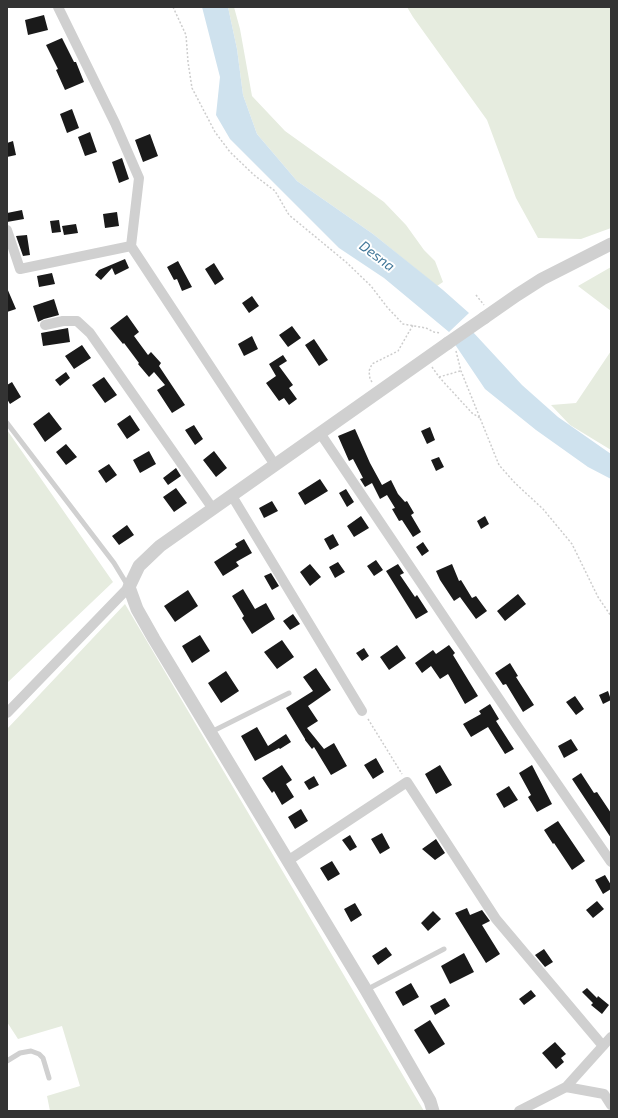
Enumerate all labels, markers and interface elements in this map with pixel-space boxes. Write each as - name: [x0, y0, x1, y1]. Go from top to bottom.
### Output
- water label: Desna: [356, 237, 398, 275]

